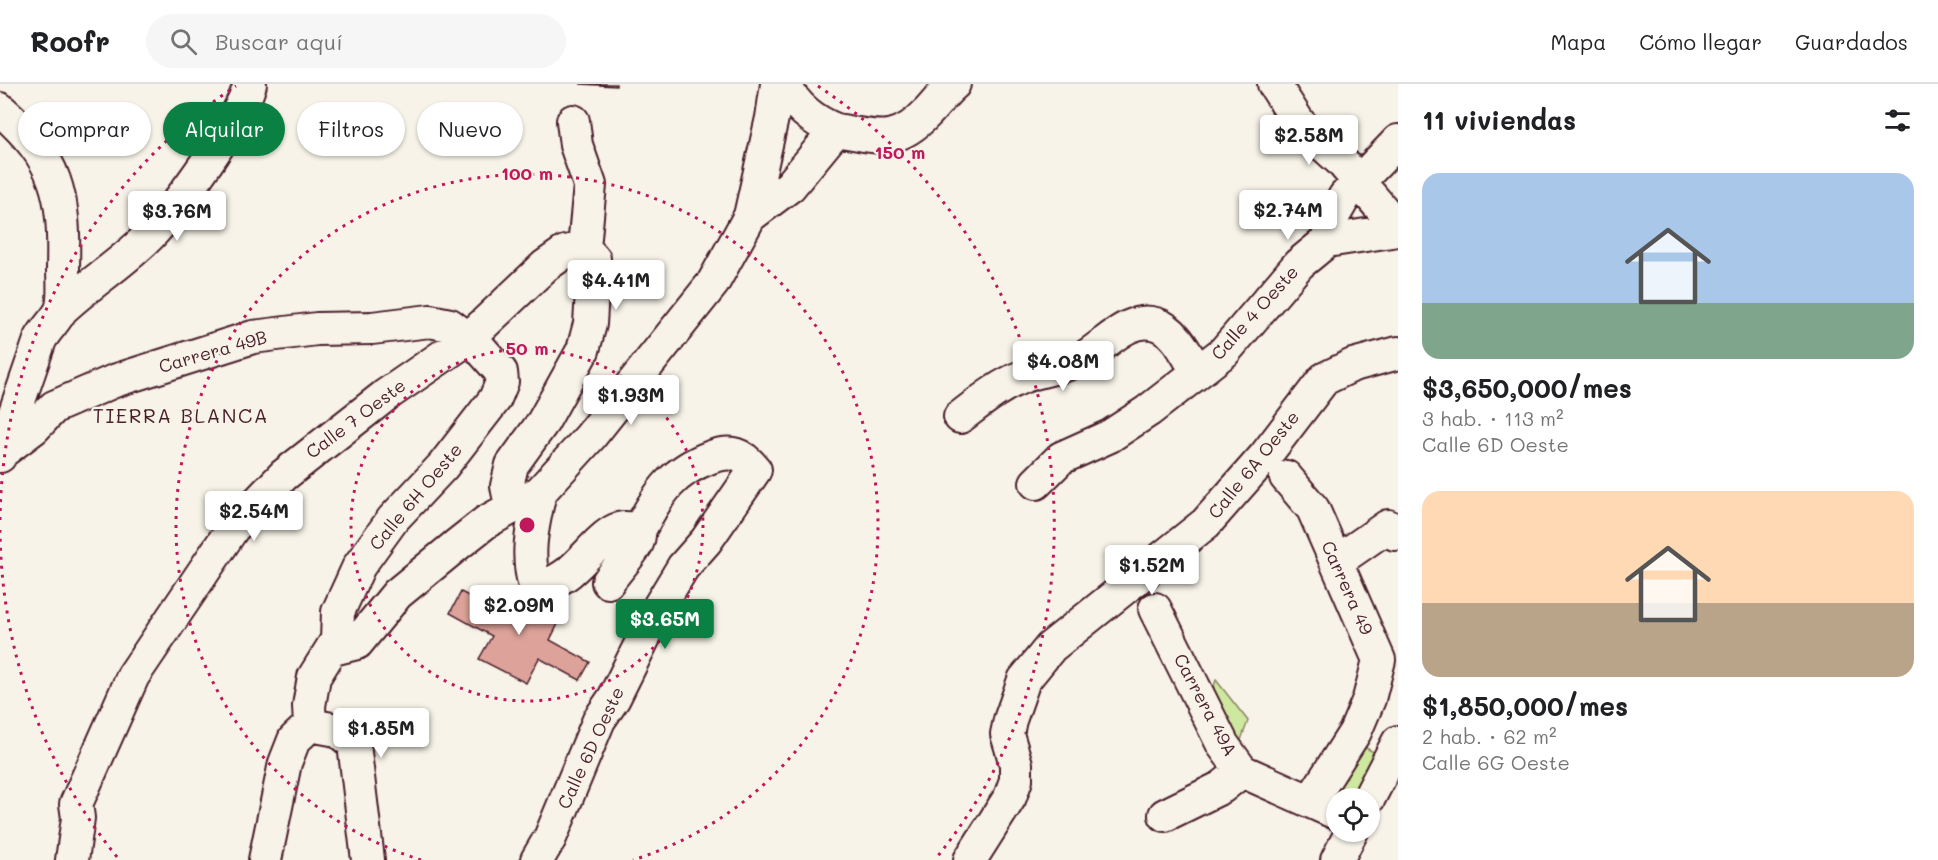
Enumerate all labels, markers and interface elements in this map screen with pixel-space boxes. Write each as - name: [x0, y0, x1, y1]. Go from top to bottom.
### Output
- search box: [146, 14, 566, 68]
- text: Roofr: [30, 23, 110, 59]
- icon: search: [167, 25, 200, 58]
- text: Buscar aquí: [215, 27, 343, 56]
- text: Mapa: [1550, 28, 1606, 55]
- text: Cómo llegar: [1639, 28, 1762, 55]
- text: Guardados: [1795, 28, 1908, 55]
- chip: Comprar: [18, 102, 151, 156]
- chip: Alquilar: [163, 102, 285, 156]
- chip: Filtros: [297, 102, 405, 156]
- chip: Nuevo: [417, 102, 523, 156]
- text: 11 viviendas: [1422, 103, 1576, 137]
- icon: filters: [1881, 104, 1914, 137]
- pin: $2.58M: [1260, 115, 1358, 166]
- text: $2.58M: [1274, 121, 1344, 147]
- text: 150 m: [875, 140, 925, 164]
- text: 100 m: [501, 161, 553, 185]
- pin: $2.74M: [1239, 190, 1337, 241]
- pin: $3.76M: [128, 191, 226, 242]
- text: $2.74M: [1253, 196, 1323, 222]
- text: $3.76M: [142, 197, 212, 223]
- icon: home: [1614, 212, 1722, 320]
- pin: $4.41M: [567, 260, 665, 311]
- street label: Calle 4 Oeste: [1205, 260, 1303, 365]
- text: $4.41M: [582, 266, 650, 292]
- street label: Carrera 49B: [156, 324, 270, 378]
- text: 50 m: [506, 336, 548, 360]
- pin: $4.08M: [1014, 341, 1112, 392]
- text: $4.08M: [1027, 347, 1099, 373]
- text: $3,650,000/mes: [1422, 371, 1632, 405]
- street label: Calle 7 Oeste: [301, 373, 410, 464]
- pin: $1.93M: [582, 375, 680, 426]
- text: $1.93M: [597, 381, 665, 407]
- district label: TIERRA BLANCA: [93, 402, 269, 428]
- street label: Calle 6A Oeste: [1202, 405, 1304, 523]
- text: 3 hab. · 113 m²: [1422, 405, 1564, 431]
- text: Calle 6D Oeste: [1422, 431, 1569, 457]
- street label: Calle 6H Oeste: [363, 438, 467, 555]
- pin: $2.54M: [205, 491, 303, 542]
- text: $2.54M: [219, 497, 289, 523]
- centre of rings: [517, 515, 537, 535]
- icon: home: [1614, 530, 1722, 638]
- street label: Carrera 49: [1317, 537, 1379, 639]
- pin: $1.52M: [1103, 545, 1201, 596]
- text: $1.52M: [1119, 551, 1185, 577]
- pin: $2.09M: [470, 585, 568, 636]
- text: $2.09M: [484, 591, 554, 617]
- pin: $3.65M: [616, 599, 714, 650]
- text: $3.65M: [630, 605, 700, 631]
- street label: Carrera 49A: [1169, 649, 1243, 760]
- street label: Calle 6D Oeste: [551, 683, 629, 813]
- text: $1,850,000/mes: [1422, 689, 1628, 723]
- pin: $1.85M: [332, 708, 430, 759]
- text: $1.85M: [347, 714, 415, 740]
- text: 2 hab. · 62 m²: [1422, 723, 1557, 749]
- text: Calle 6G Oeste: [1422, 749, 1570, 775]
- map controls: [1326, 788, 1380, 842]
- button: locate: [1326, 788, 1380, 842]

